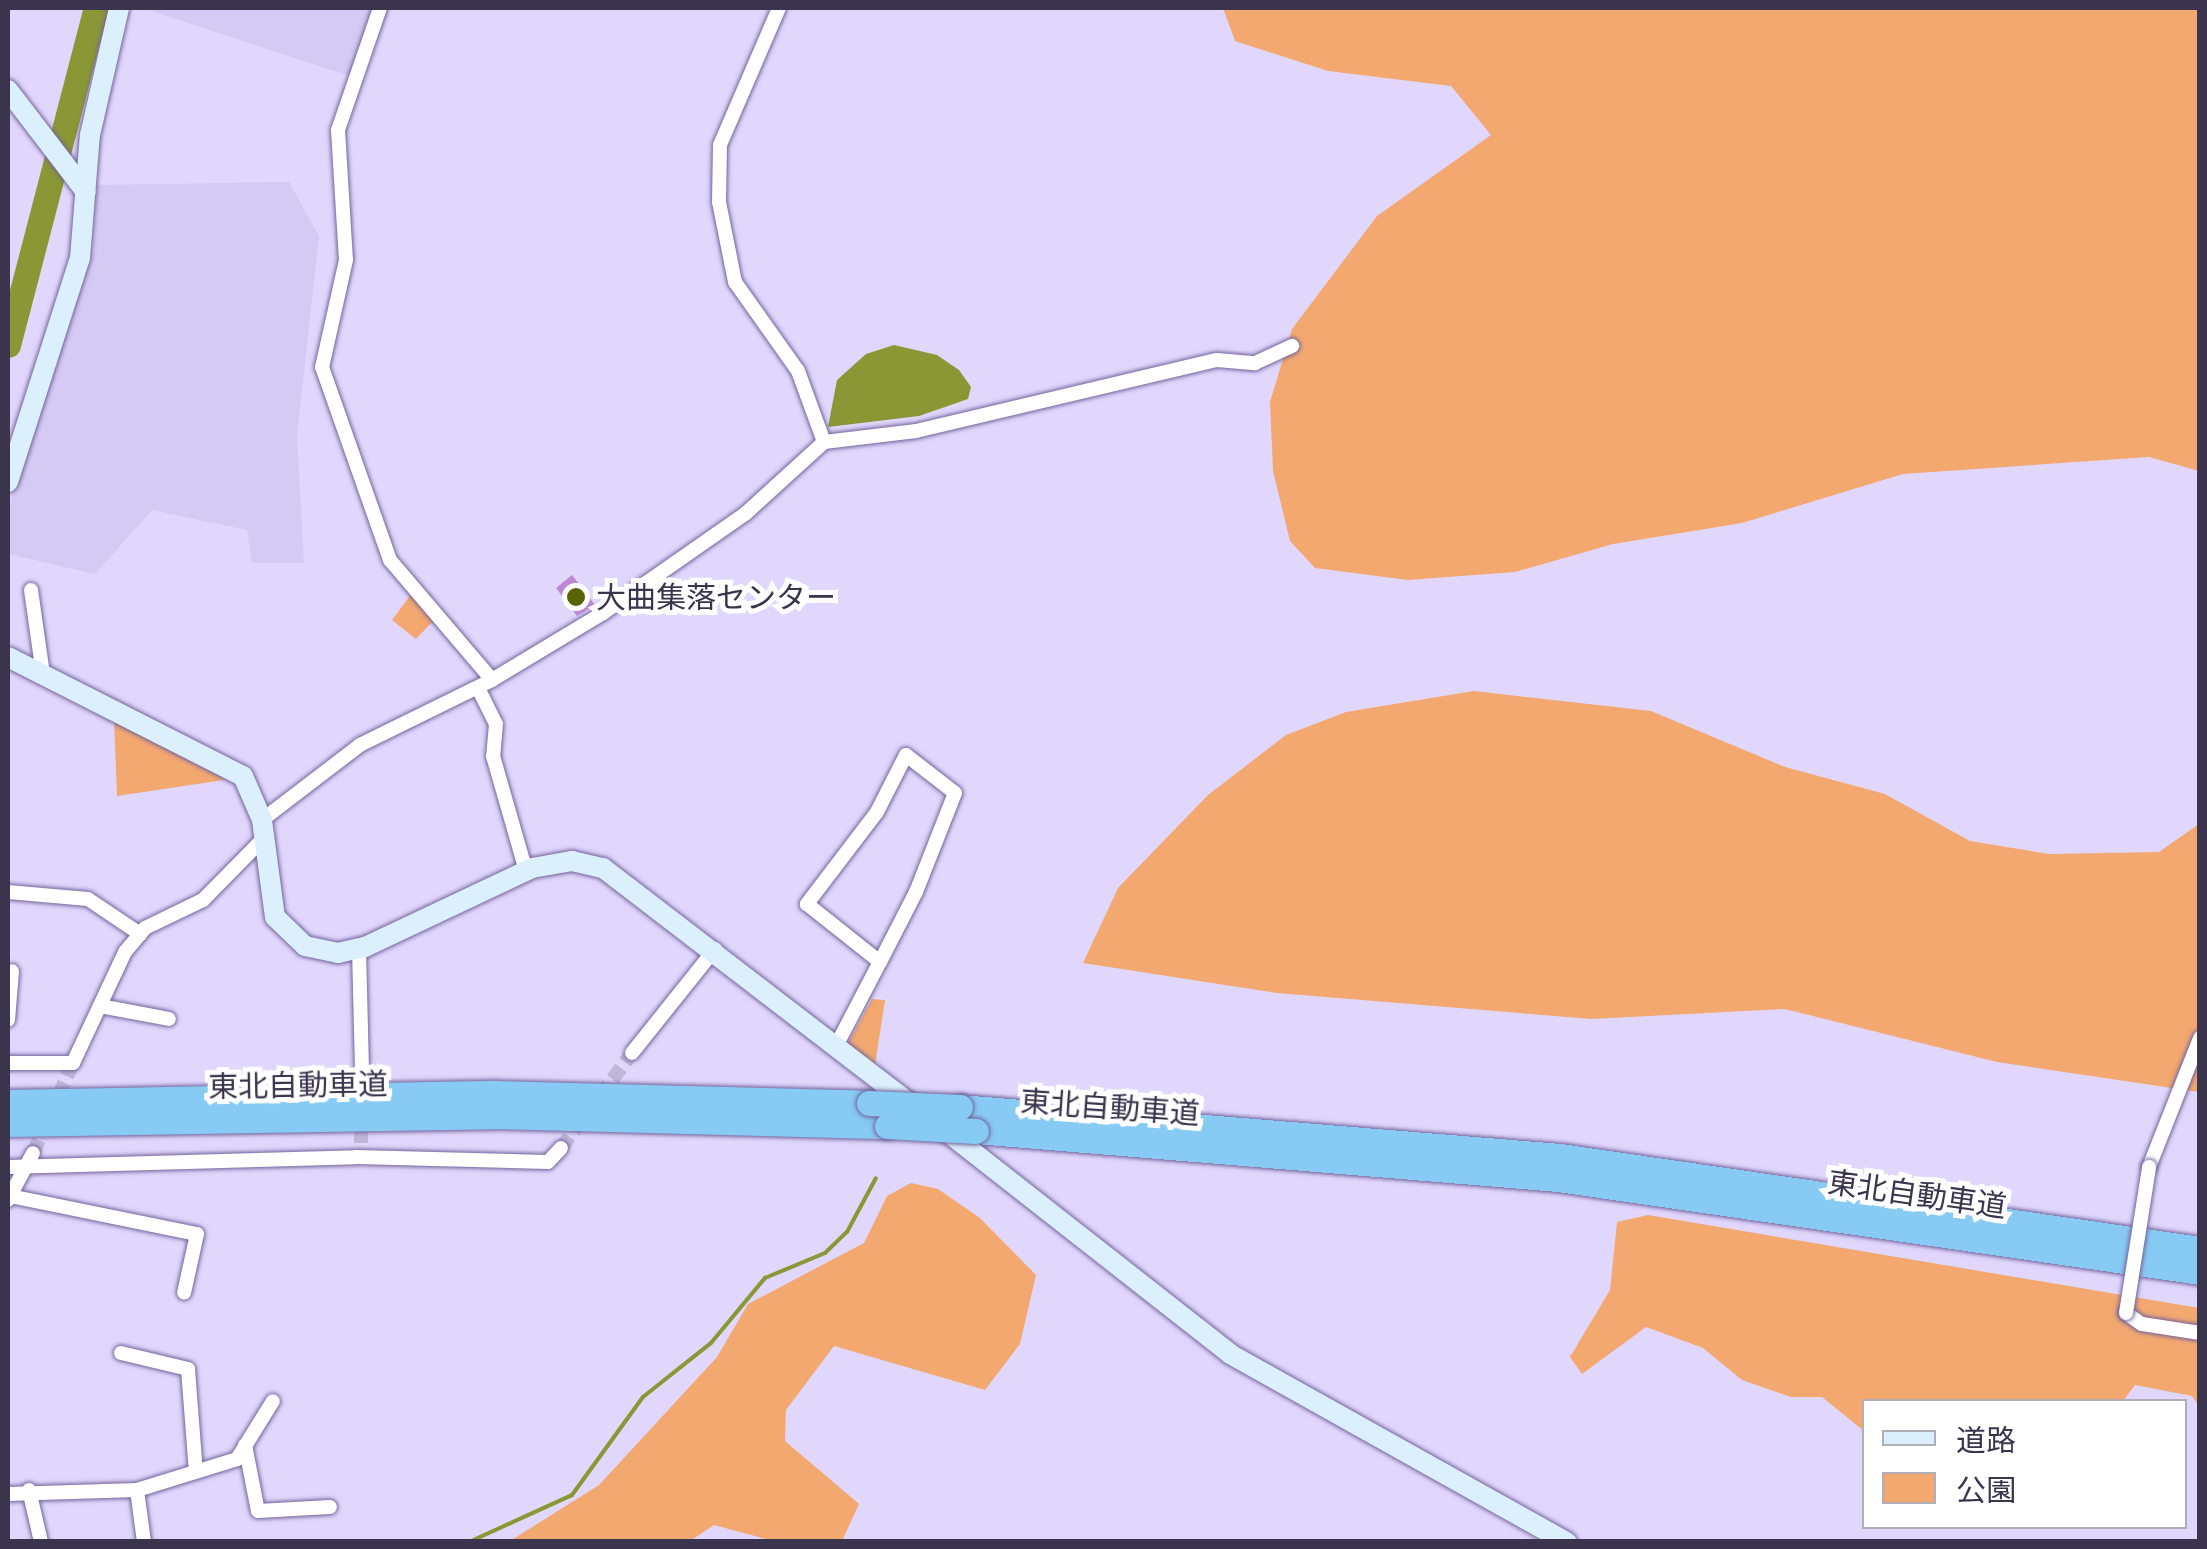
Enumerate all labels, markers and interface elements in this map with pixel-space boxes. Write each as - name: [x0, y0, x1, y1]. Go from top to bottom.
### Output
- place label: 大曲集落センター: [596, 579, 836, 615]
- marker: 大曲集落センター: [565, 586, 587, 608]
- street label: 東北自動車道: [208, 1065, 388, 1105]
- street label: 東北自動車道: [1019, 1083, 1201, 1131]
- street label: 東北自動車道: [1825, 1164, 2009, 1224]
- legend: [1862, 1399, 2187, 1529]
- text: 道路: [1956, 1423, 2016, 1457]
- text: 公園: [1956, 1473, 2016, 1507]

